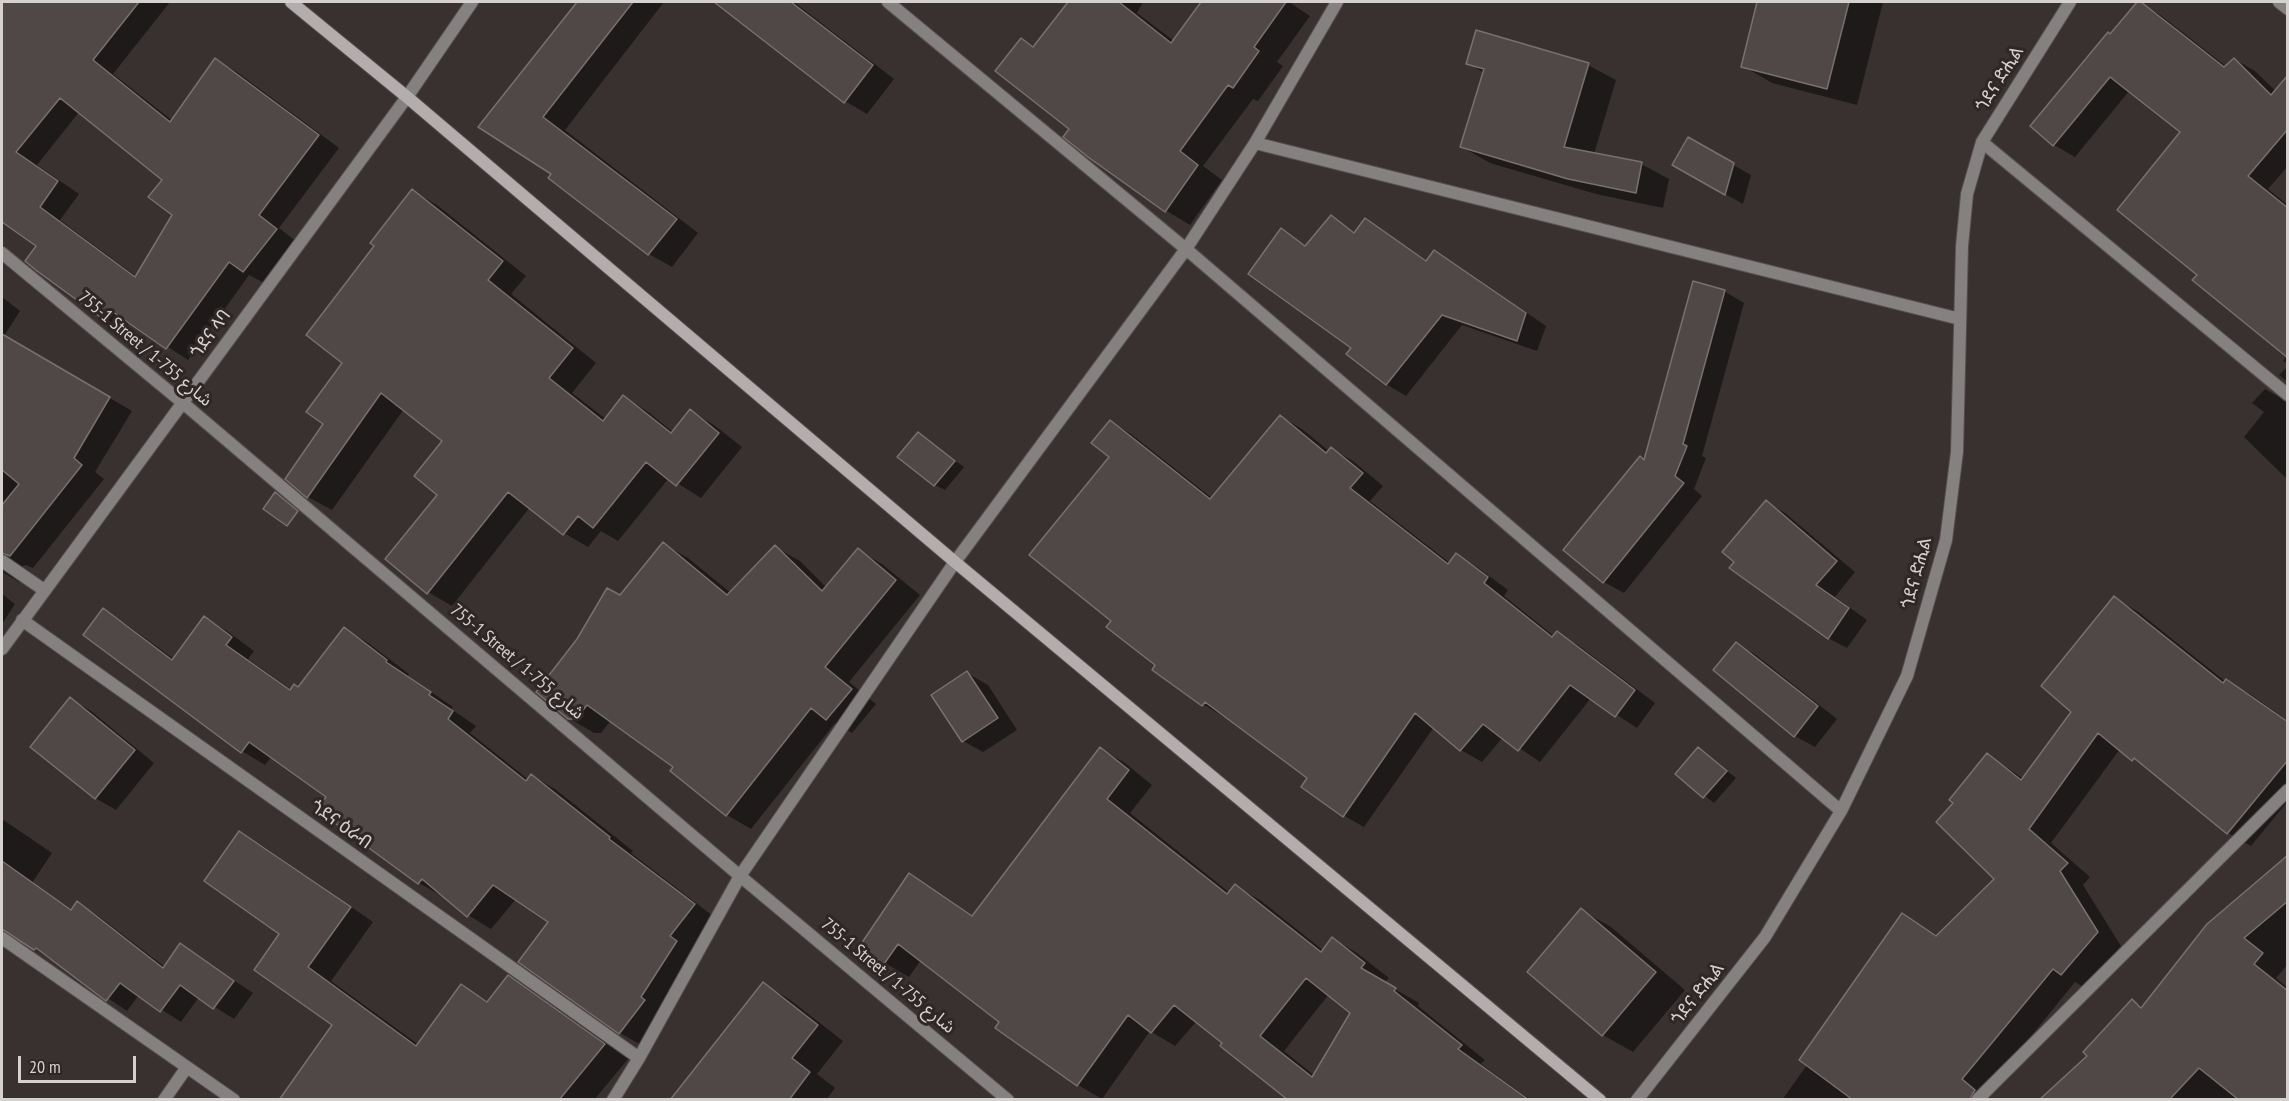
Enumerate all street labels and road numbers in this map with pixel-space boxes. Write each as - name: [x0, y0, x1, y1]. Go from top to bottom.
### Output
- street label: ጎደና ድሒል: [1971, 42, 2029, 116]
- street label: 755-1 Street / شارع 755-1: [74, 287, 216, 411]
- street label: ጎደና ላባ: [186, 306, 236, 362]
- street label: ጎደና ድሒል: [1897, 535, 1937, 611]
- street label: 755-1 Street / شارع 755-1: [446, 600, 588, 724]
- street label: ጎደና ዕራብ: [306, 796, 376, 854]
- street label: 755-1 Street / شارع 755-1: [817, 914, 959, 1038]
- street label: ጎደና ድሒል: [1667, 959, 1729, 1029]

